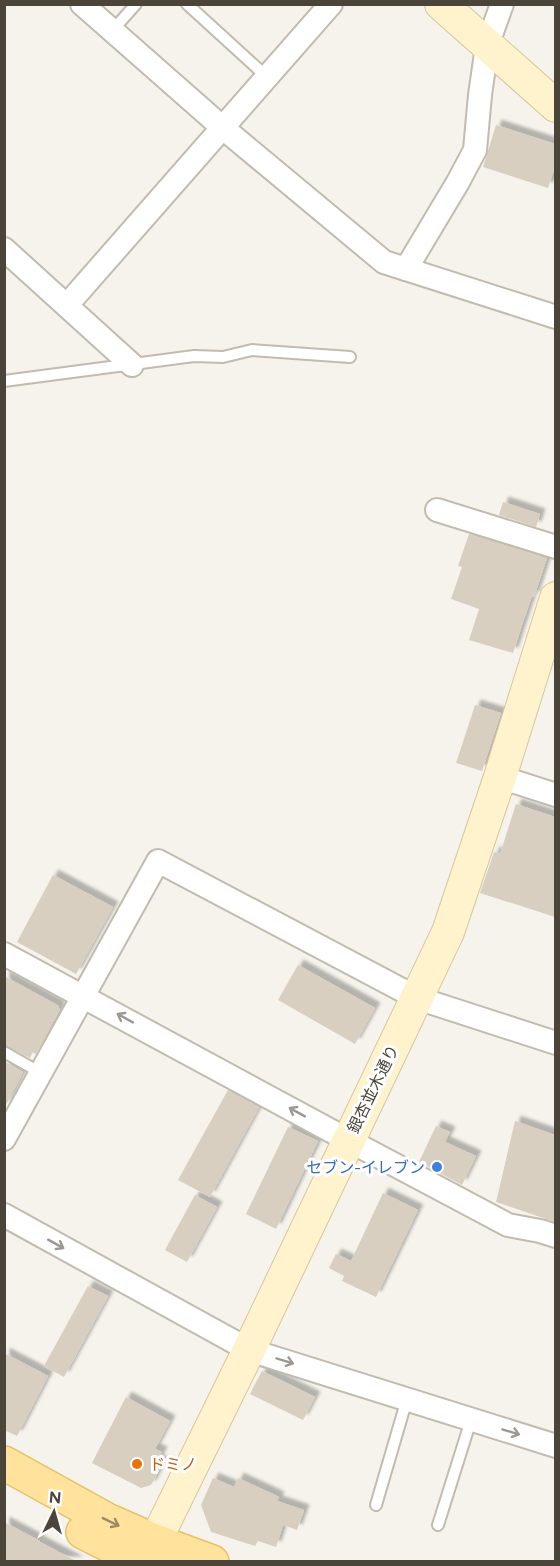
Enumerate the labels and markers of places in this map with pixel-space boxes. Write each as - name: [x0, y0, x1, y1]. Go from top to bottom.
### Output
- place label: セブン-イレブン: [306, 1158, 425, 1177]
- marker: セブン-イレブン: [430, 1160, 444, 1174]
- place label: ドミノ: [149, 1455, 197, 1474]
- marker: ドミノ: [130, 1457, 144, 1471]

